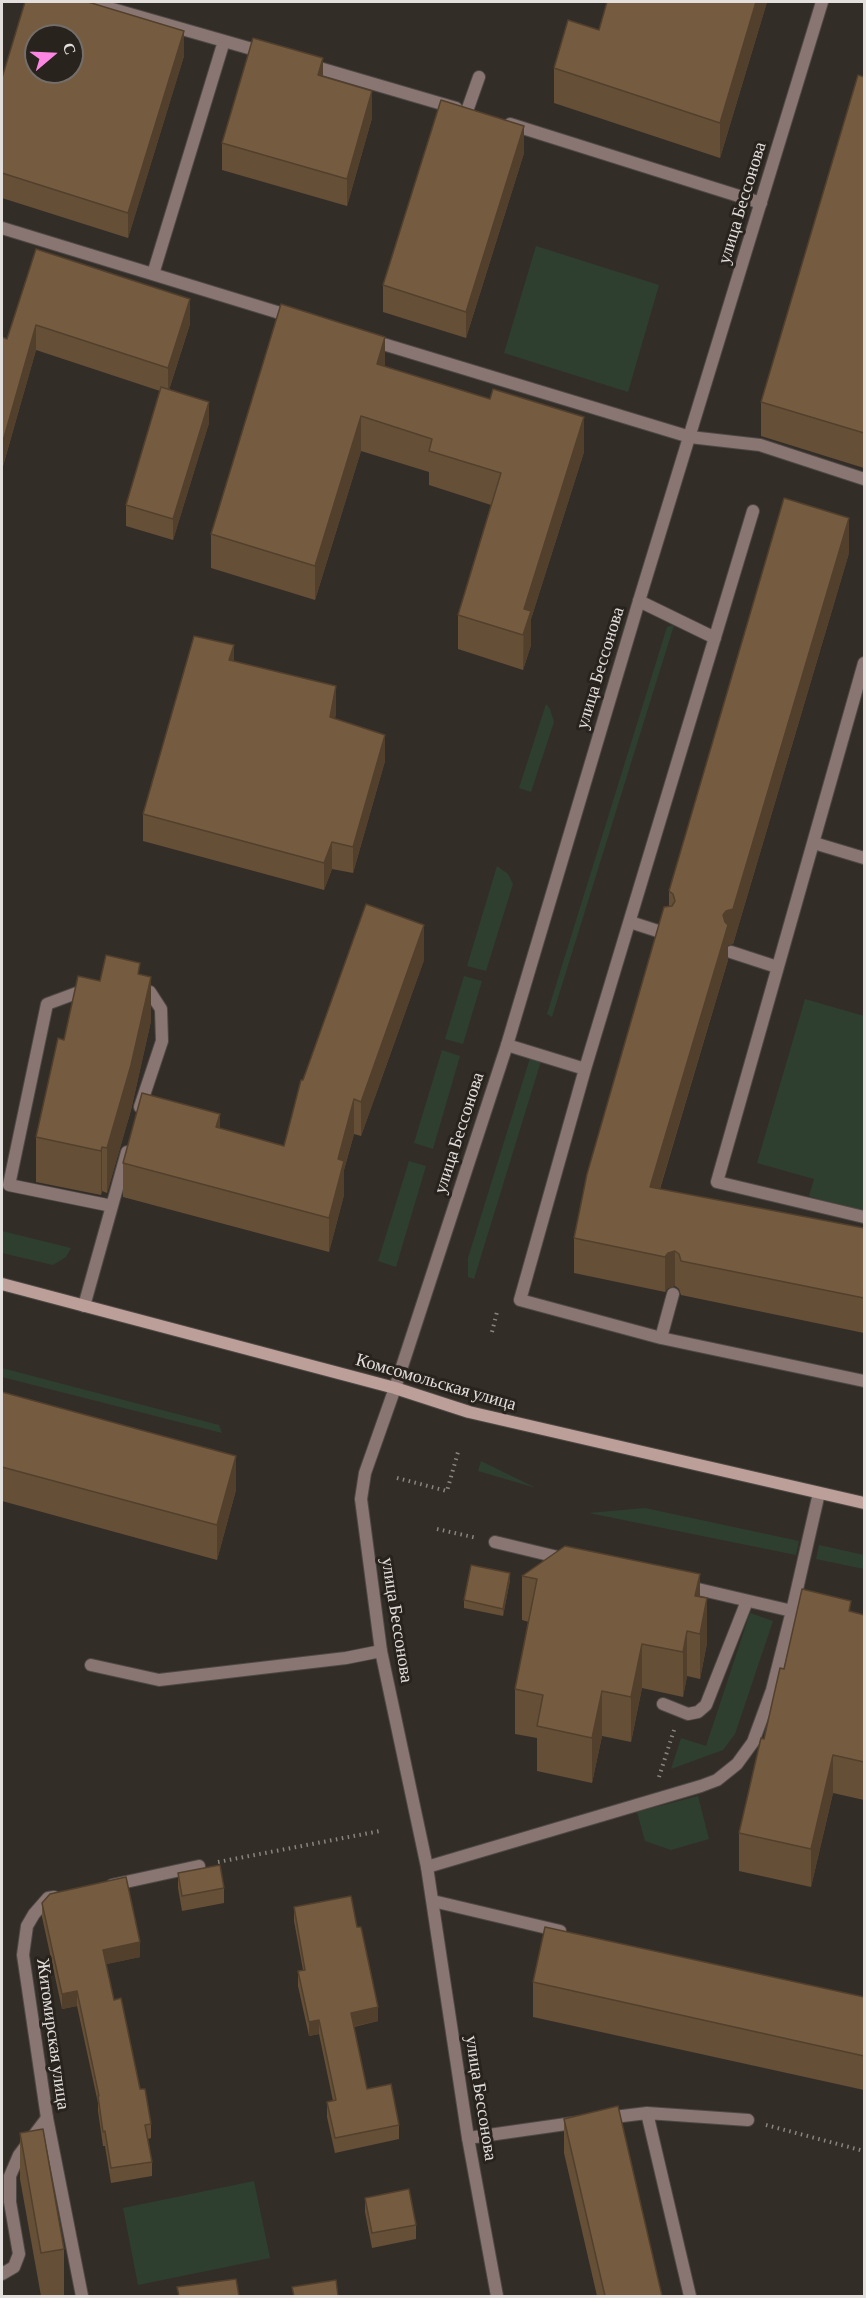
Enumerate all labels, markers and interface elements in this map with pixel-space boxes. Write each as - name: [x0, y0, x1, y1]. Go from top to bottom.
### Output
- north arrow: [24, 24, 84, 84]
- text: С: [60, 40, 80, 57]
- street label: улица Бессонова: [713, 139, 771, 267]
- street label: улица Бессонова: [571, 604, 629, 732]
- street label: улица Бессонова: [429, 1070, 489, 1196]
- street label: Комсомольская улица: [353, 1349, 519, 1415]
- street label: улица Бессонова: [376, 1556, 418, 1684]
- street label: Житомирская улица: [32, 1957, 74, 2111]
- street label: улица Бессонова: [460, 2034, 502, 2162]

